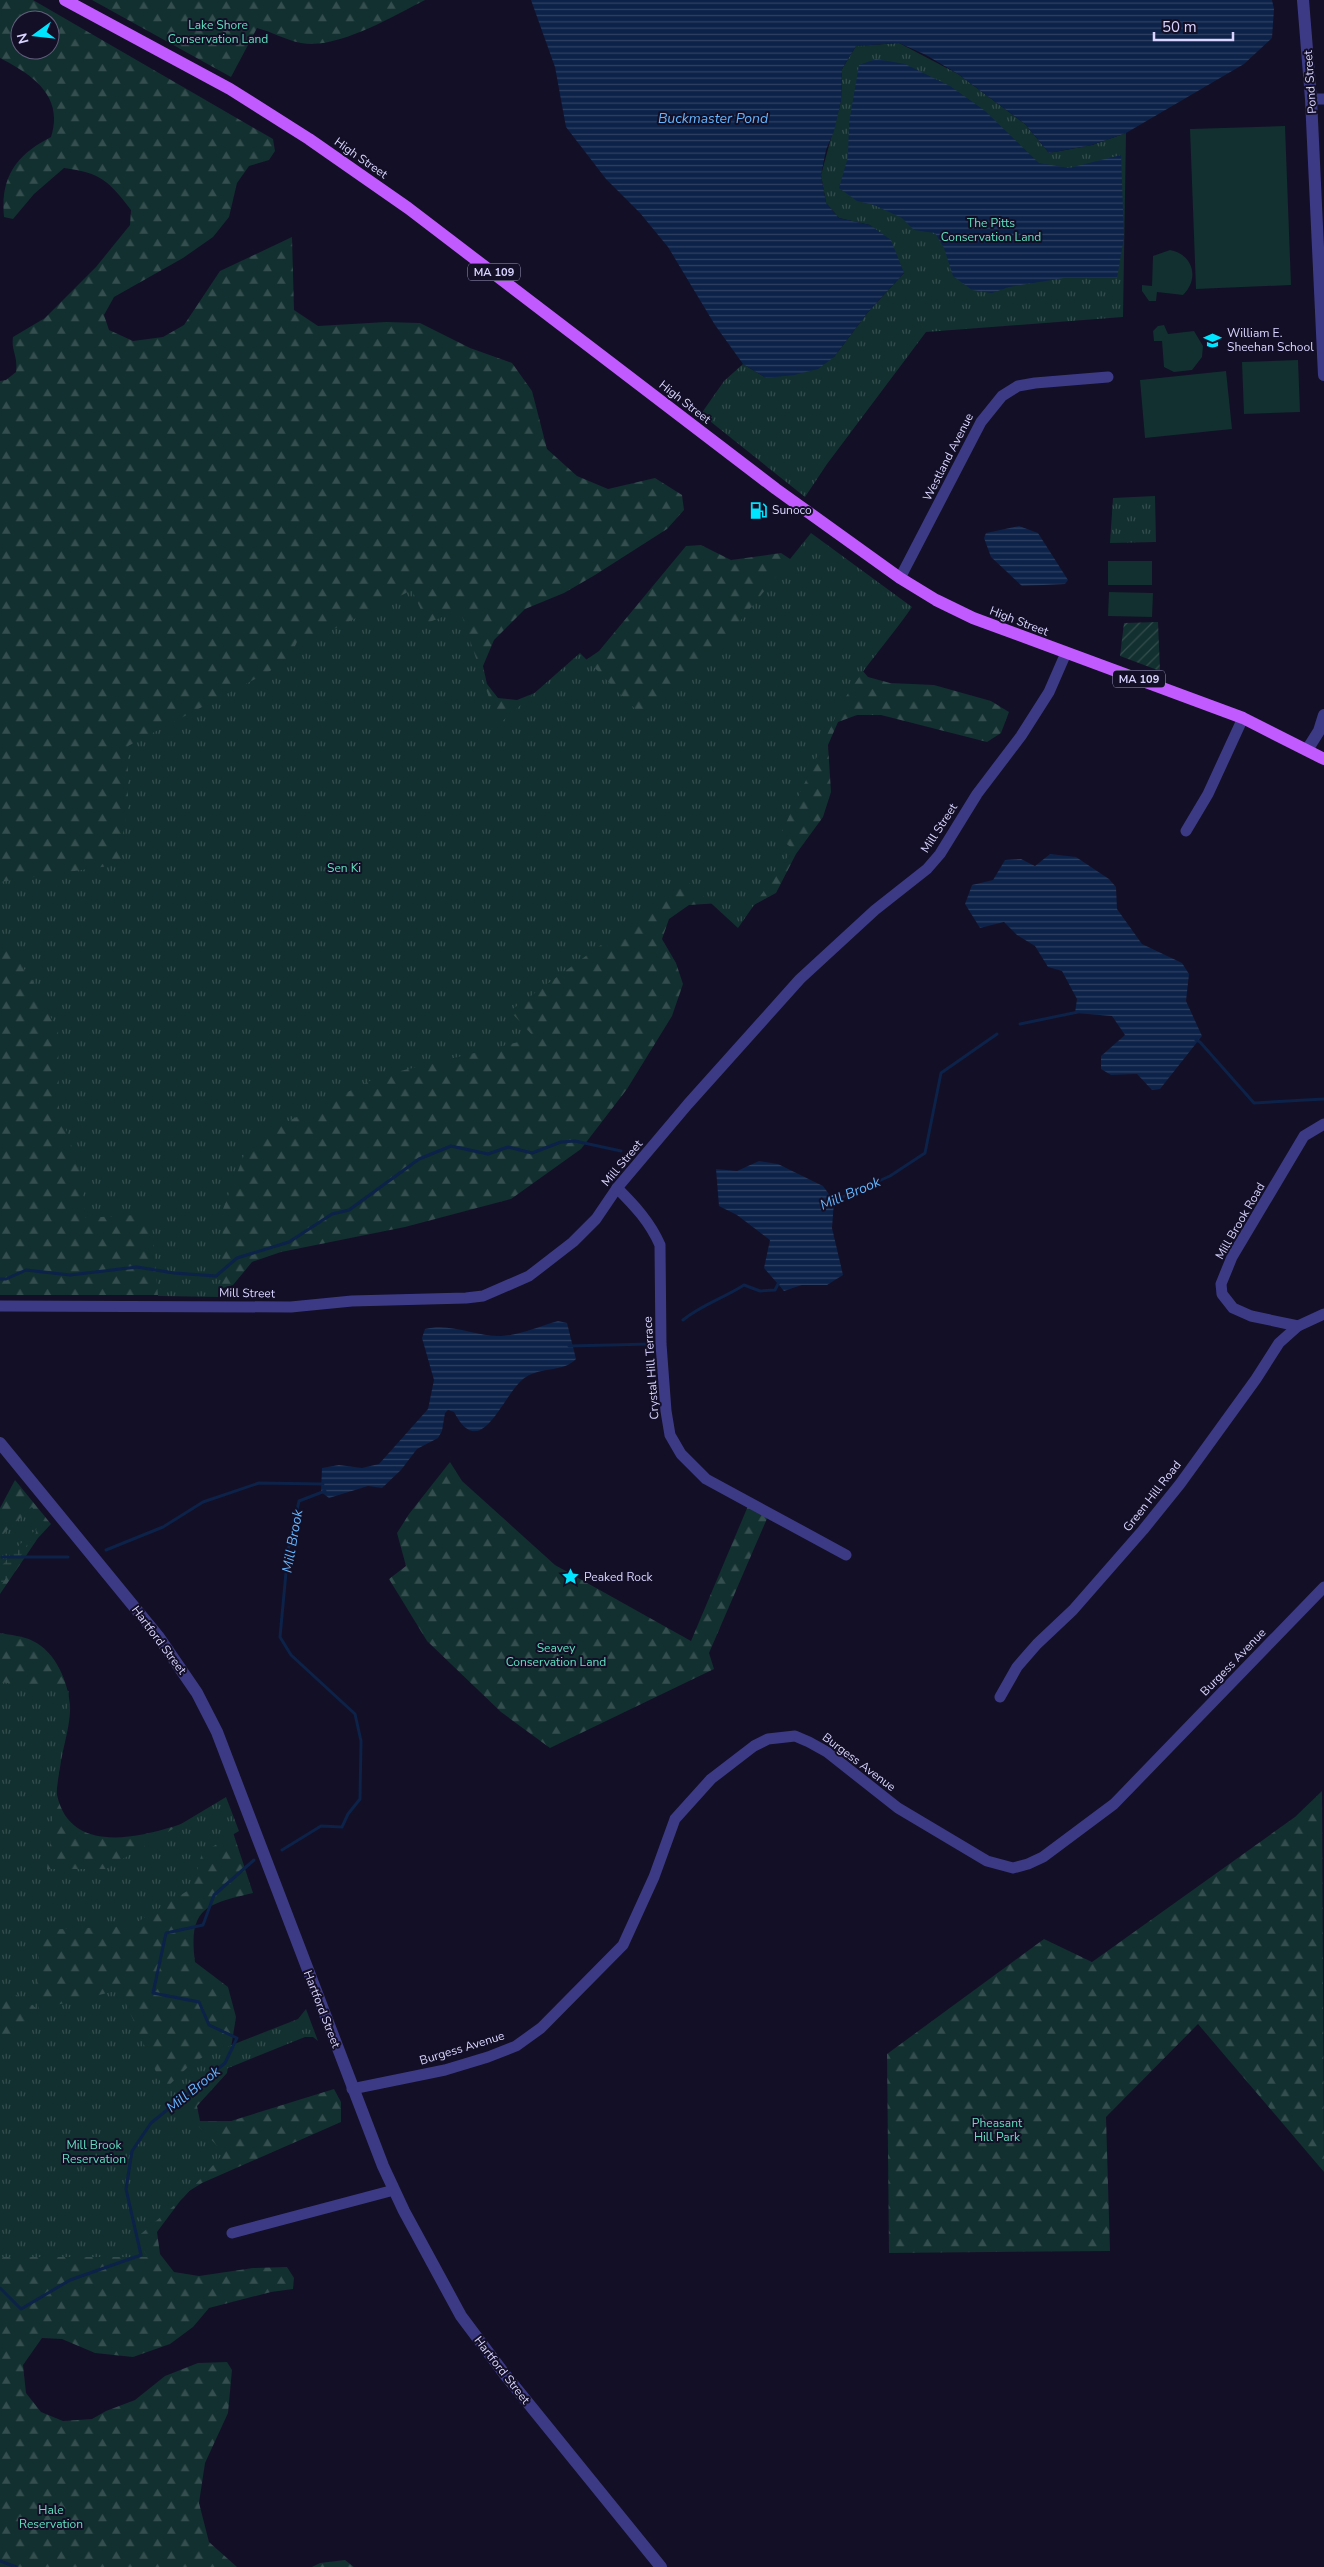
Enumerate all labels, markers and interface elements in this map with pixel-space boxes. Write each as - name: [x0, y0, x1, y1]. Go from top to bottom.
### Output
- north arrow: [10, 10, 60, 60]
- scale bar: [1154, 10, 1233, 42]
- park label: Lake Shore Conservation Land: [168, 17, 268, 47]
- text: 50 m: [1162, 17, 1197, 37]
- text: N: [12, 31, 33, 46]
- street label: Pond Street: [1300, 49, 1320, 114]
- water label: Buckmaster Pond: [658, 109, 769, 128]
- street label: High Street: [331, 134, 391, 183]
- park label: The Pitts Conservation Land: [941, 215, 1041, 245]
- road number: MA 109: [468, 264, 520, 280]
- place label: William E. Sheehan School: [1227, 325, 1314, 355]
- school or university icon: William E. Sheehan School: [1203, 330, 1223, 350]
- street label: High Street: [656, 377, 715, 428]
- street label: Westland Avenue: [919, 410, 977, 504]
- fuel station icon: Sunoco: [748, 500, 768, 520]
- place label: Sunoco: [772, 502, 812, 518]
- street label: High Street: [987, 602, 1051, 640]
- road number: MA 109: [1113, 671, 1165, 688]
- street label: Mill Street: [917, 800, 961, 856]
- park label: Sen Ki: [327, 860, 361, 876]
- street label: Mill Street: [598, 1136, 647, 1190]
- water label: Mill Brook: [817, 1172, 884, 1215]
- street label: Mill Brook Road: [1212, 1180, 1268, 1262]
- street label: Mill Street: [219, 1285, 276, 1302]
- street label: Crystal Hill Terrace: [639, 1316, 663, 1420]
- street label: Green Hill Road: [1119, 1457, 1185, 1535]
- water label: Mill Brook: [278, 1507, 308, 1574]
- place icon: Peaked Rock: [560, 1567, 580, 1587]
- place label: Peaked Rock: [584, 1569, 654, 1585]
- street label: Hartford Street: [128, 1602, 191, 1678]
- street label: Burgess Avenue: [1197, 1625, 1269, 1699]
- park label: Seavey Conservation Land: [506, 1640, 606, 1670]
- street label: Burgess Avenue: [819, 1729, 899, 1795]
- street label: Hartford Street: [300, 1968, 344, 2051]
- street label: Burgess Avenue: [418, 2027, 506, 2069]
- water label: Mill Brook: [162, 2061, 225, 2117]
- park label: Pheasant Hill Park: [972, 2115, 1023, 2145]
- park label: Mill Brook Reservation: [62, 2137, 126, 2167]
- street label: Hartford Street: [470, 2333, 534, 2408]
- park label: Hale Reservation: [19, 2502, 83, 2532]

